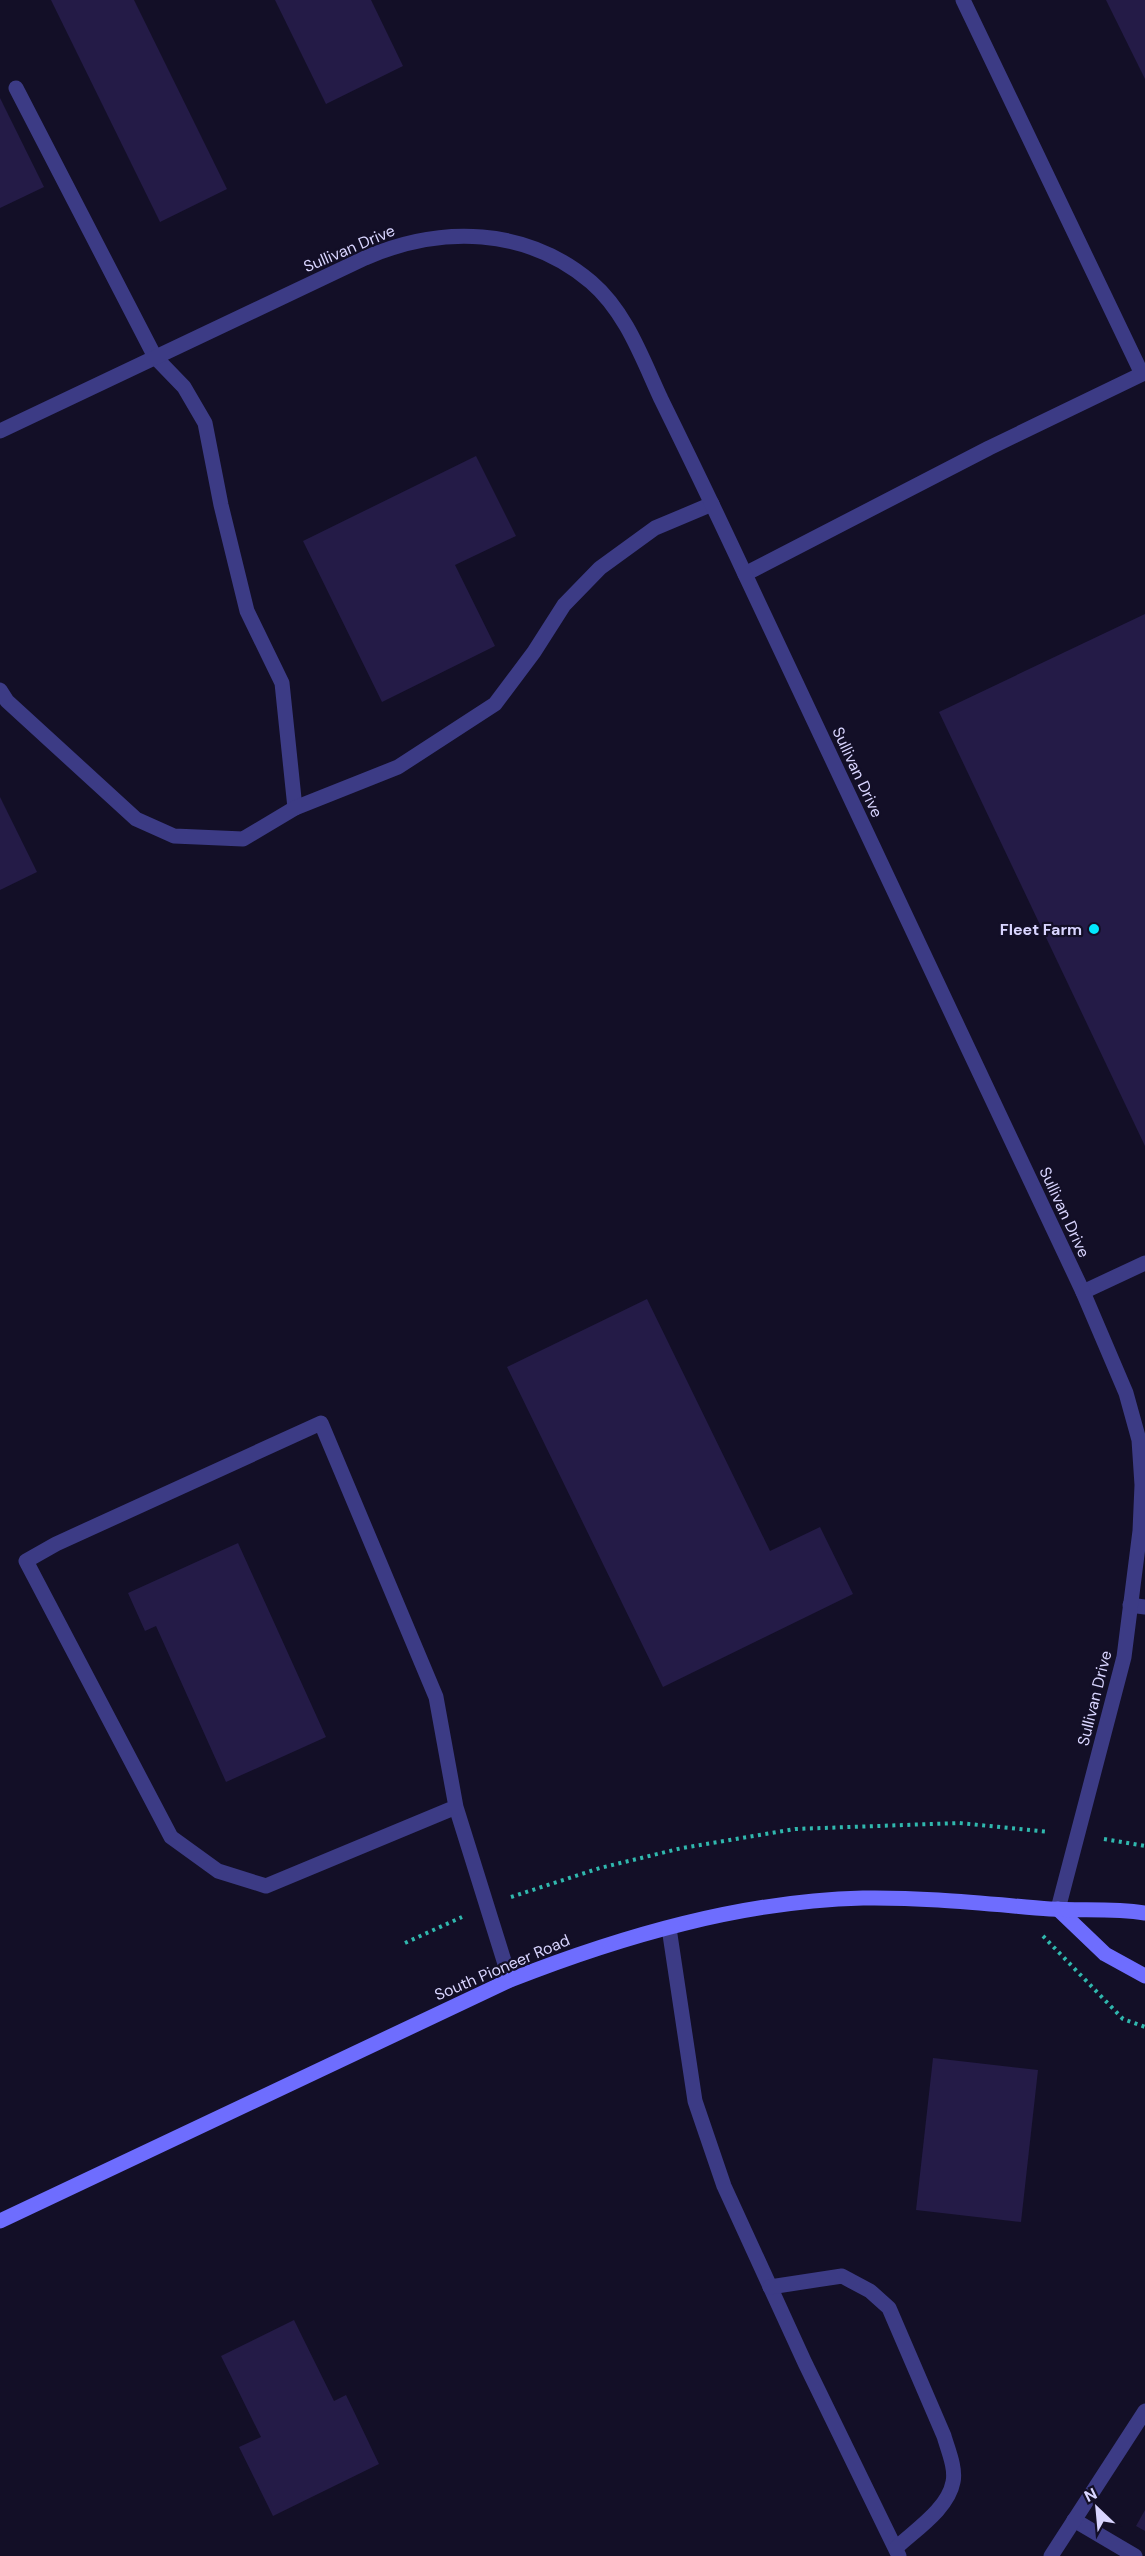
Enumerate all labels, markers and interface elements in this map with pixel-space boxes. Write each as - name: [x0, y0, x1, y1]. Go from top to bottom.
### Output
- street label: Sullivan Drive: [300, 220, 398, 277]
- street label: Sullivan Drive: [827, 724, 888, 821]
- place label: Fleet Farm: [1000, 919, 1082, 940]
- marker: Fleet Farm: [1087, 922, 1101, 936]
- street label: Sullivan Drive: [1034, 1164, 1095, 1261]
- street label: Sullivan Drive: [1073, 1648, 1116, 1748]
- street label: South Pioneer Road: [431, 1929, 573, 2005]
- north arrow: [1067, 2478, 1127, 2538]
- text: N: [1081, 2483, 1100, 2507]

